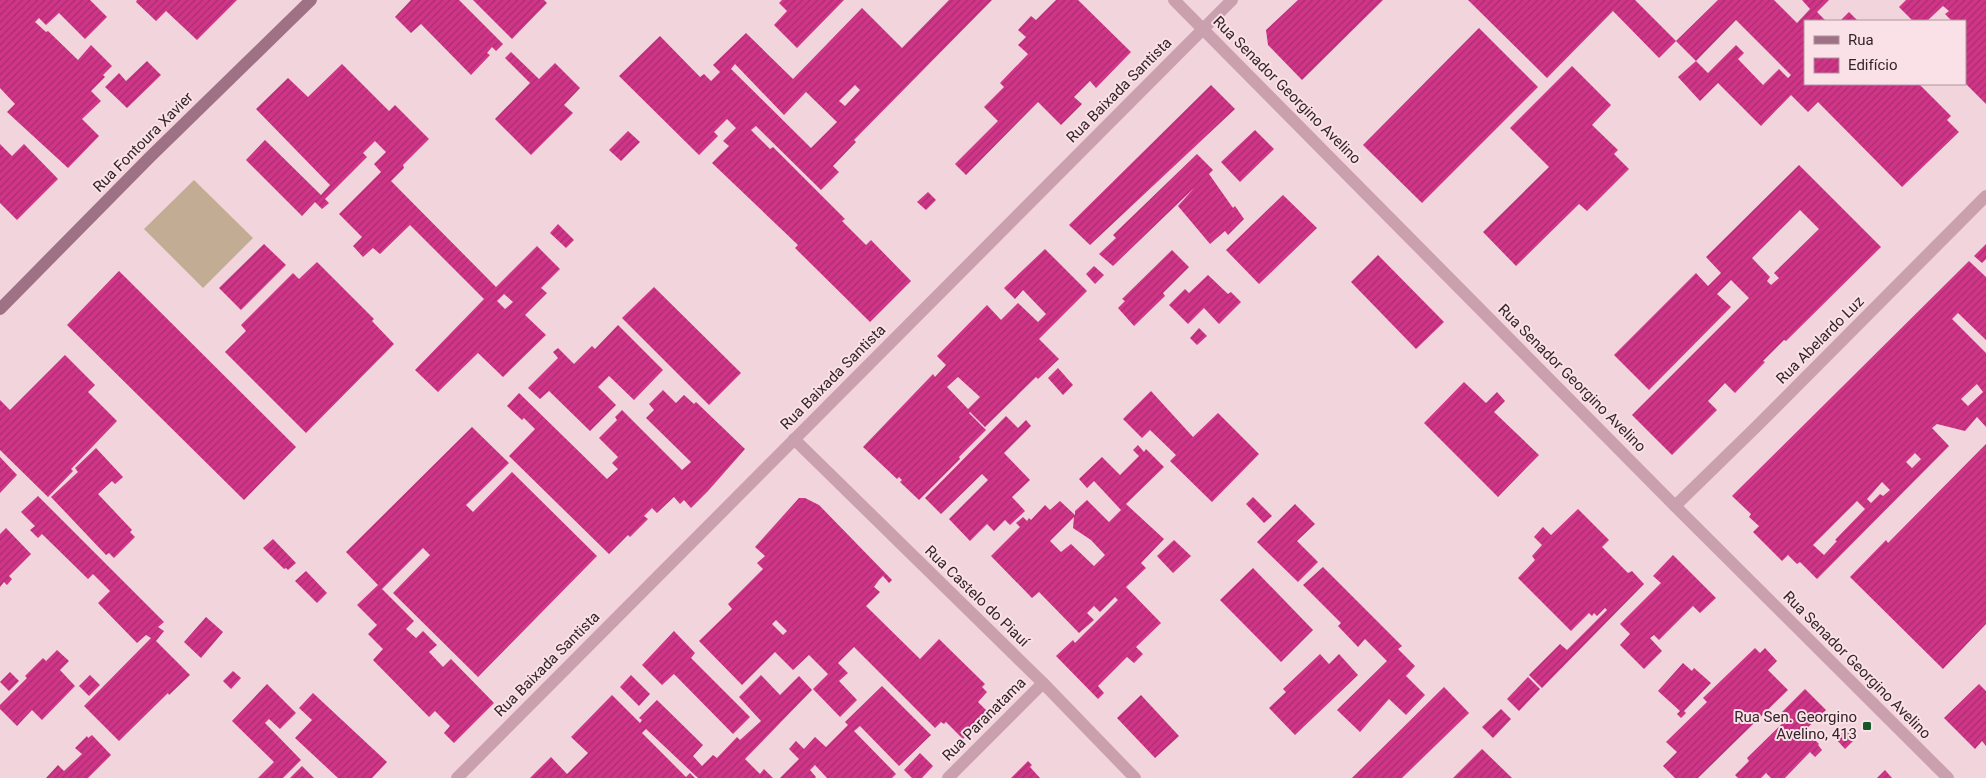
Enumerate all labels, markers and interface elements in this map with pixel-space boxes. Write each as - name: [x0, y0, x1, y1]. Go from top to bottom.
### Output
- street label: Rua Senador Georgino Avelino: [1209, 12, 1365, 168]
- legend: [1804, 20, 1966, 85]
- text: Rua: [1848, 31, 1874, 49]
- street label: Rua Baixada Santista: [1063, 34, 1175, 146]
- text: Edifício: [1848, 56, 1897, 74]
- street label: Rua Fontoura Xavier: [89, 88, 197, 196]
- street label: Rua Abelardo Luz: [1772, 292, 1868, 388]
- street label: Rua Senador Georgino Avelino: [1494, 300, 1650, 456]
- street label: Rua Baixada Santista: [777, 321, 889, 433]
- street label: Rua Castelo do Piauí: [921, 542, 1034, 651]
- street label: Rua Senador Georgino Avelino: [1779, 587, 1935, 743]
- street label: Rua Baixada Santista: [491, 608, 603, 720]
- street label: Rua Paranatama: [938, 673, 1030, 765]
- place label: Rua Sen. Georgino Avelino, 413: [1734, 708, 1857, 743]
- marker: Rua Sen. Georgino Avelino, 413: [1861, 720, 1873, 732]

